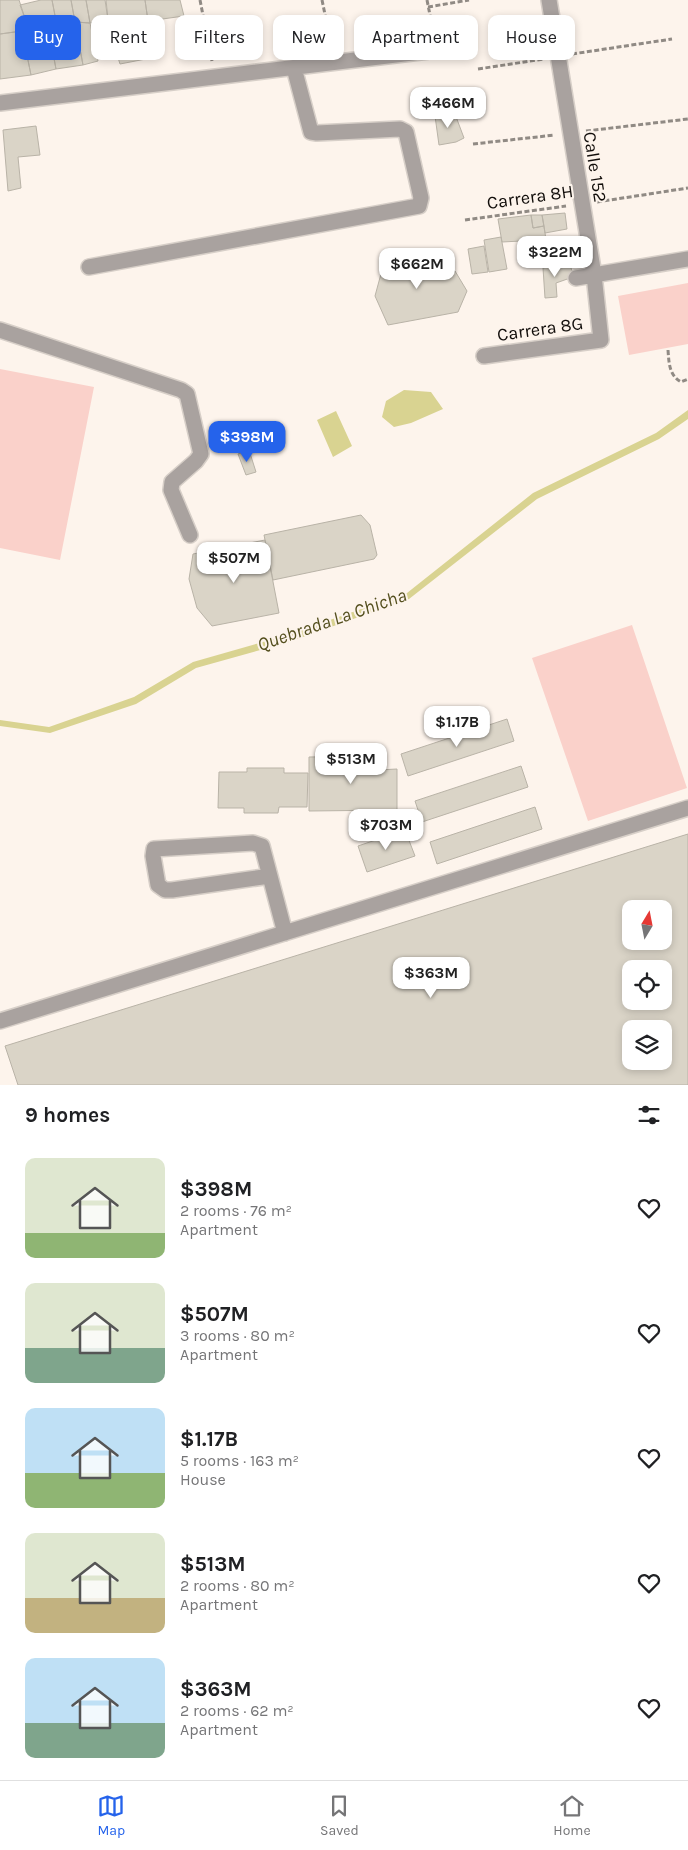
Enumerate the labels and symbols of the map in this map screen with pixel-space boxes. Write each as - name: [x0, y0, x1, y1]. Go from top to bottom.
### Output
- pin: $466M: [413, 86, 483, 129]
- street label: Calle 152: [579, 130, 611, 204]
- street label: Carrera 8H: [485, 180, 575, 214]
- pin: $322M: [520, 236, 590, 278]
- pin: $662M: [382, 248, 452, 290]
- street label: Carrera 8G: [496, 312, 584, 346]
- pin: $398M: [212, 420, 282, 463]
- pin: $507M: [199, 542, 269, 584]
- water label: Quebrada La Chicha: [254, 584, 410, 656]
- pin: $1.17B: [416, 706, 498, 748]
- pin: $513M: [316, 742, 386, 785]
- pin: $703M: [351, 808, 421, 851]
- north arrow: [622, 900, 672, 950]
- pin: $363M: [396, 956, 466, 999]

